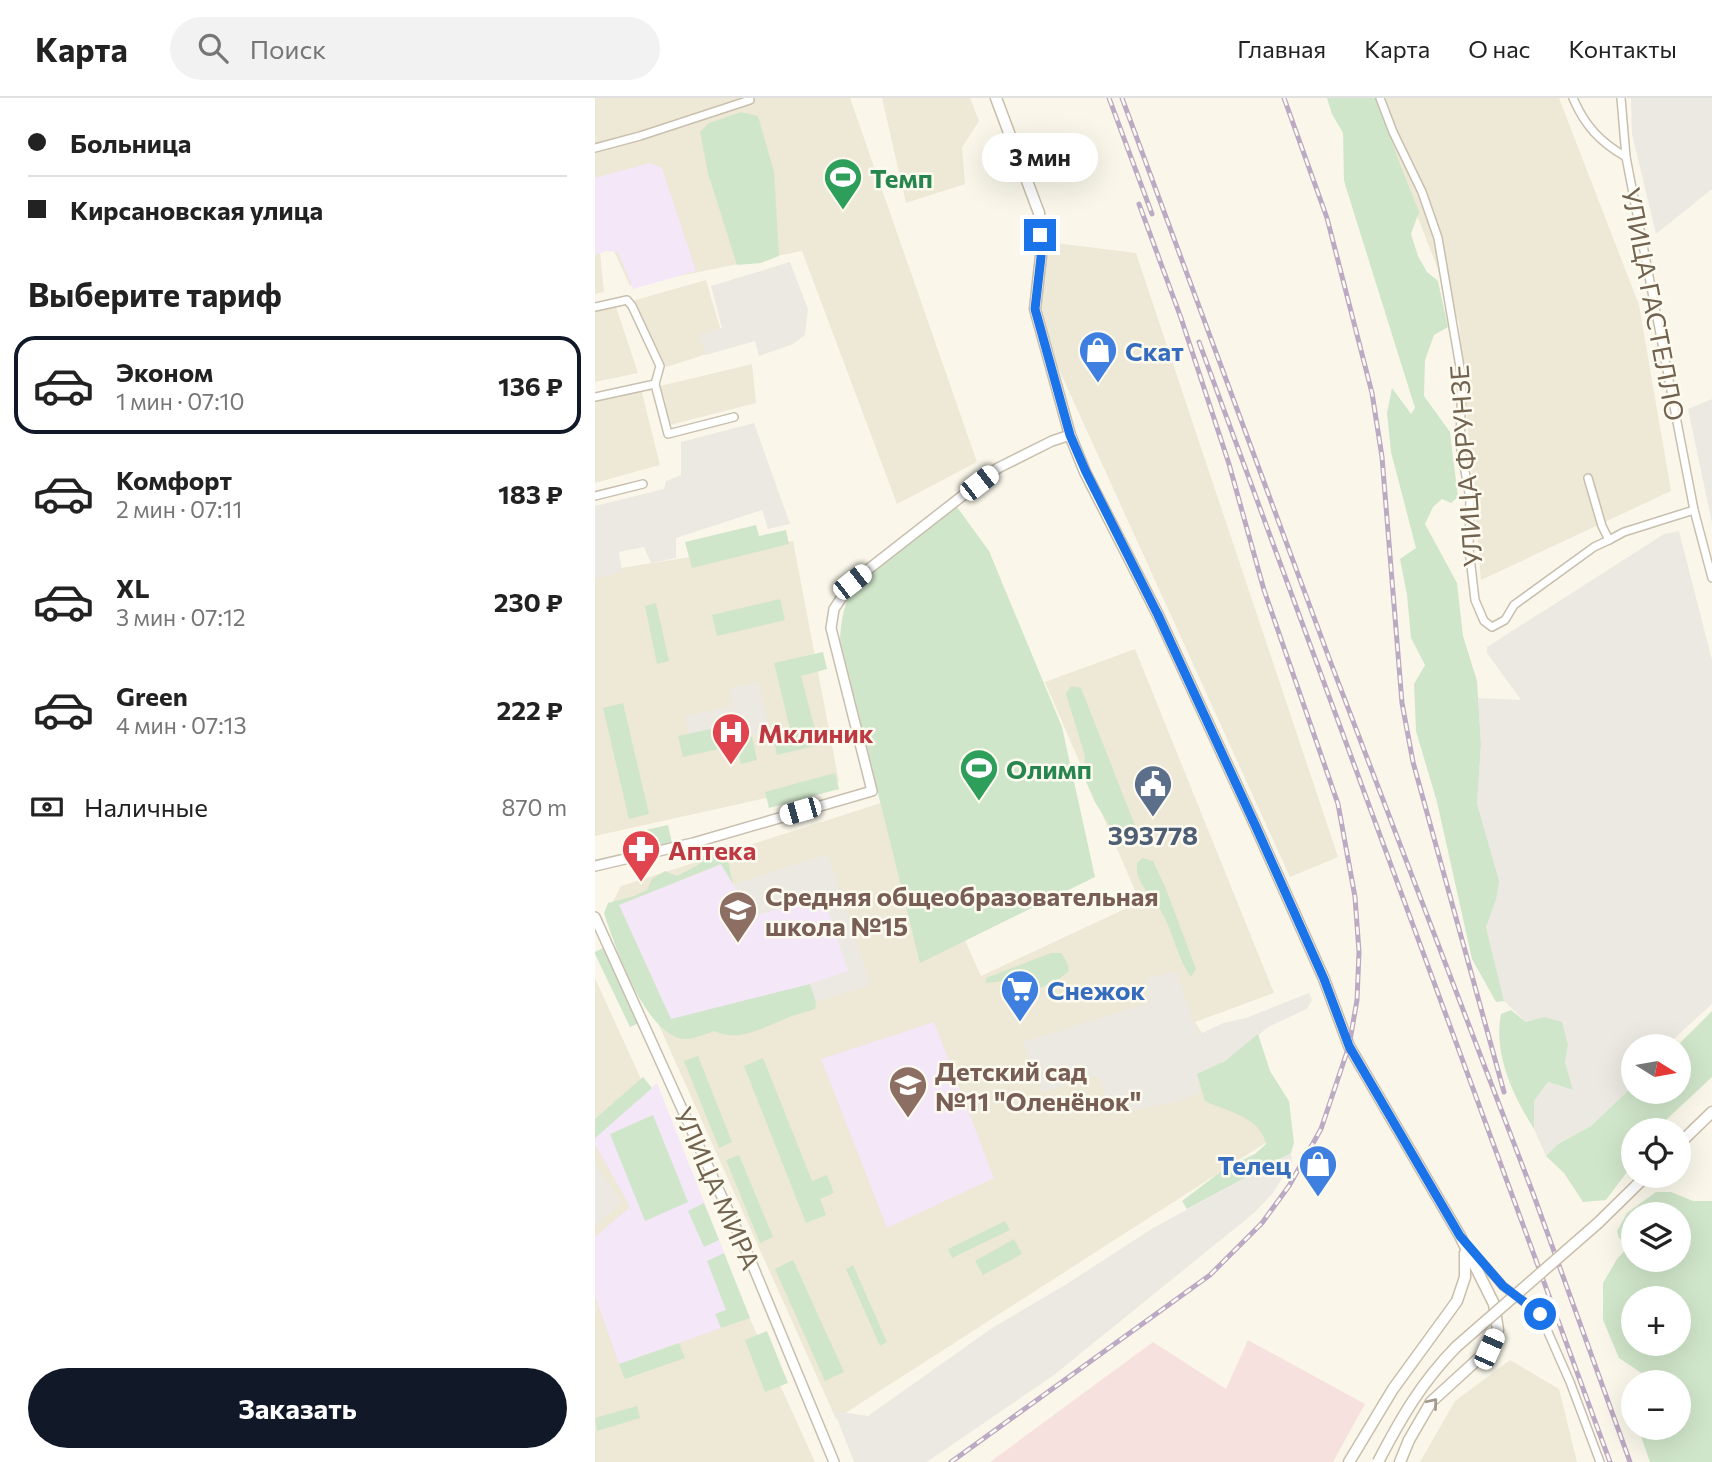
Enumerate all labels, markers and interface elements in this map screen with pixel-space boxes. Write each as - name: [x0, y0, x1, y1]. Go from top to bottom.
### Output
- search box: [170, 17, 660, 80]
- text: Карта: [35, 28, 128, 69]
- icon: search: [194, 29, 232, 67]
- text: Поиск: [250, 33, 326, 64]
- text: Главная: [1237, 34, 1326, 63]
- text: Карта: [1364, 34, 1430, 63]
- text: О нас: [1468, 34, 1530, 63]
- text: Контакты: [1568, 34, 1677, 63]
- text: Больница: [70, 127, 191, 158]
- callout: 3 мин: [982, 134, 1098, 183]
- text: 3 мин: [1009, 143, 1071, 171]
- sports icon: Темп: [822, 156, 864, 211]
- place label: Темп: [870, 162, 933, 193]
- street label: УЛИЦА ГАСТЕЛЛО: [1616, 185, 1692, 423]
- text: Кирсановская улица: [70, 194, 323, 225]
- route end: [1024, 219, 1056, 251]
- text: Выберите тариф: [28, 274, 282, 314]
- shop icon: Скат: [1077, 329, 1119, 384]
- place label: Скат: [1125, 335, 1184, 366]
- icon: car: [32, 354, 95, 417]
- text: Эконом: [116, 356, 213, 387]
- street label: УЛИЦА ФРУНЗЕ: [1442, 364, 1488, 568]
- text: 136 ₽: [498, 370, 563, 401]
- text: 1 мин · 07:10: [116, 387, 244, 415]
- icon: car: [32, 462, 95, 525]
- car: [956, 462, 1003, 504]
- text: Комфорт: [116, 464, 232, 495]
- text: 183 ₽: [498, 478, 563, 509]
- text: 2 мин · 07:11: [116, 495, 242, 523]
- car: [829, 561, 876, 603]
- icon: car: [32, 570, 95, 633]
- text: XL: [116, 572, 150, 603]
- text: 230 ₽: [494, 586, 563, 617]
- text: 3 мин · 07:12: [116, 603, 246, 631]
- icon: car: [32, 678, 95, 741]
- text: Green: [116, 680, 188, 711]
- text: 222 ₽: [497, 694, 563, 725]
- text: 4 мин · 07:13: [116, 711, 247, 739]
- hospital icon: Мклиник: [710, 711, 752, 766]
- place label: Мклиник: [758, 717, 874, 748]
- sports icon: Олимп: [958, 747, 1000, 802]
- place label: Олимп: [1006, 753, 1092, 784]
- public building icon: 393778: [1132, 763, 1174, 818]
- icon: cash: [28, 788, 66, 826]
- text: Наличные: [84, 791, 208, 822]
- text: 870 m: [502, 793, 567, 821]
- car: [777, 795, 824, 827]
- place label: 393778: [1108, 819, 1198, 850]
- pharmacy icon: Аптека: [620, 828, 662, 883]
- place label: Аптека: [668, 834, 756, 865]
- place label: Средняя общеобразовательная школа №15: [765, 880, 1159, 941]
- school or university icon: Средняя общеобразовательная школа №15: [717, 889, 759, 944]
- supermarket icon: Снежок: [999, 968, 1041, 1023]
- place label: Снежок: [1047, 974, 1145, 1005]
- north arrow: [1621, 1034, 1691, 1104]
- map controls: [1621, 1034, 1691, 1440]
- place label: Детский сад №11 "Оленёнок": [935, 1055, 1141, 1116]
- school or university icon: Детский сад №11 "Оленёнок": [887, 1064, 929, 1119]
- street label: УЛИЦА МИРА: [668, 1102, 768, 1274]
- button: locate: [1621, 1118, 1691, 1188]
- shop icon: Телец: [1297, 1143, 1339, 1198]
- place label: Телец: [1217, 1149, 1291, 1180]
- button: layers: [1621, 1202, 1691, 1272]
- button: +: [1621, 1286, 1691, 1356]
- route start: [1524, 1298, 1556, 1330]
- car: [1471, 1326, 1508, 1372]
- button: Заказать: [28, 1368, 567, 1448]
- button: −: [1621, 1370, 1691, 1440]
- one-way arrow: [1425, 1398, 1437, 1411]

